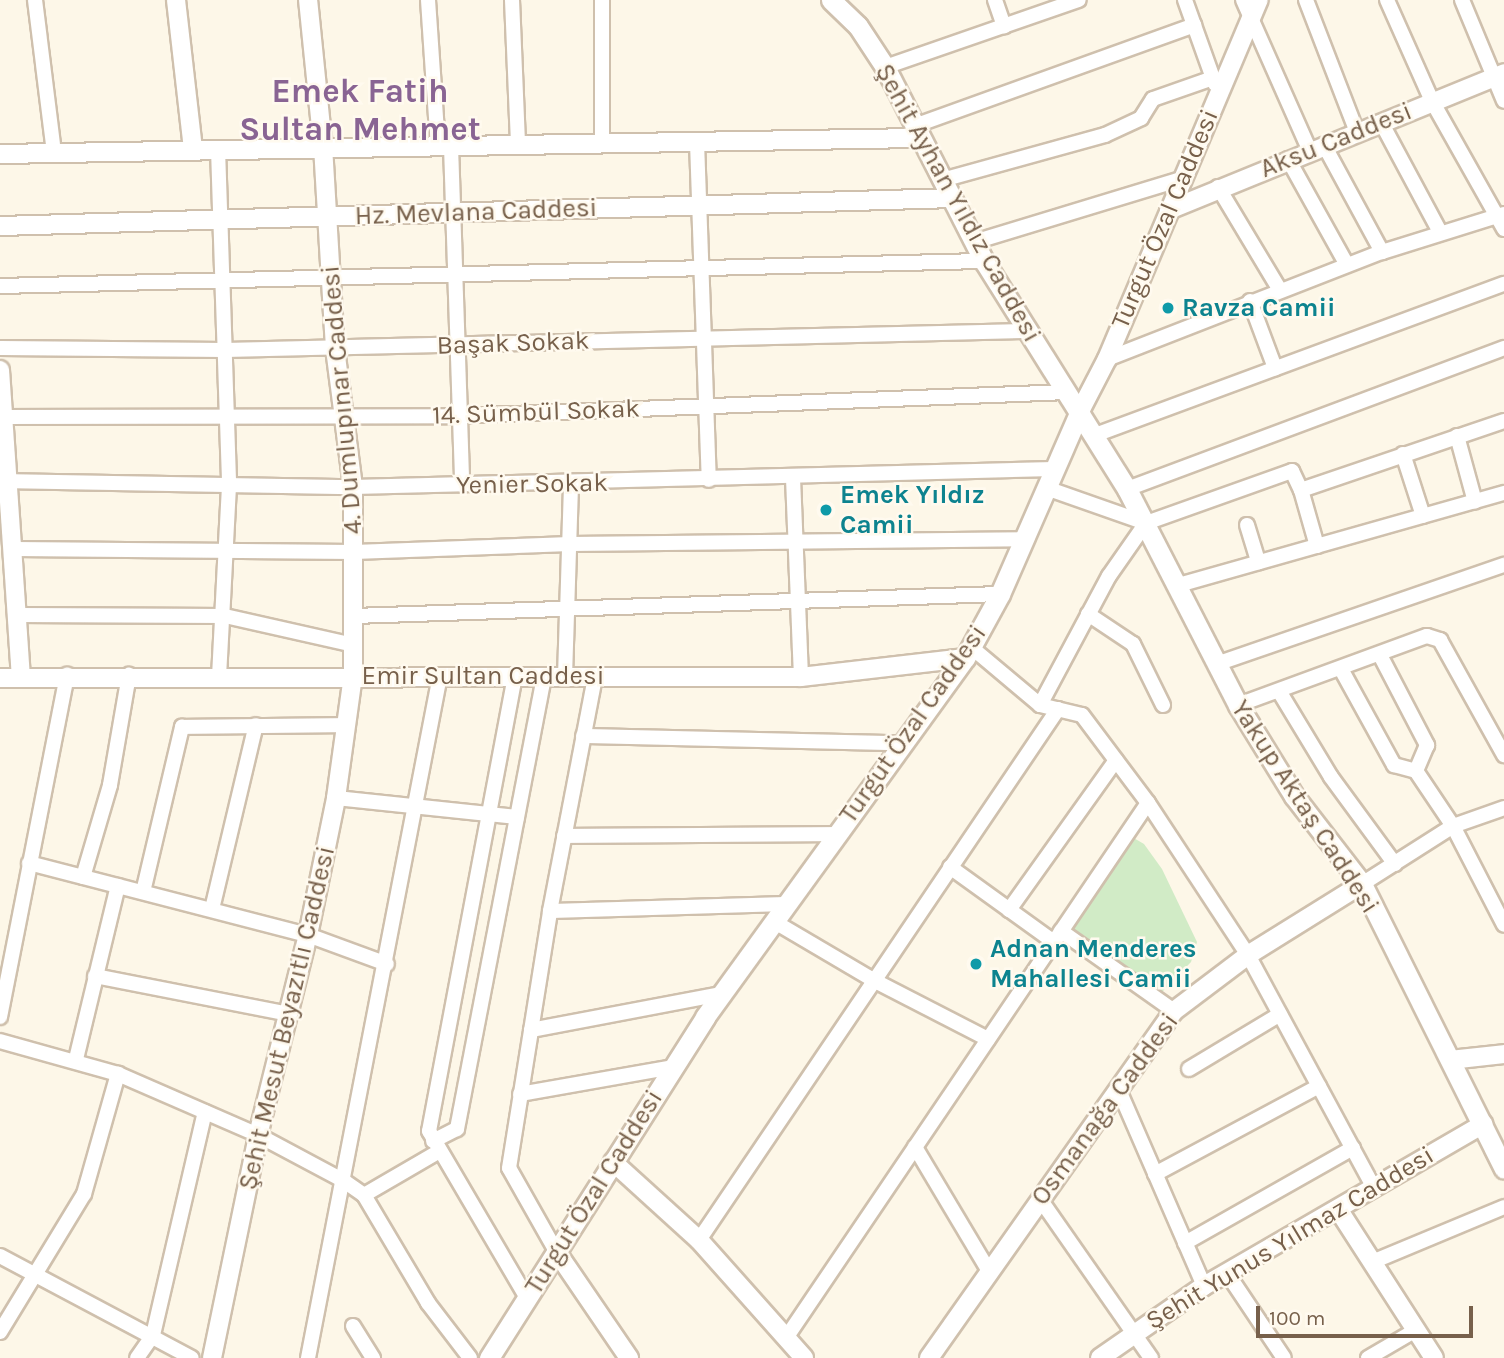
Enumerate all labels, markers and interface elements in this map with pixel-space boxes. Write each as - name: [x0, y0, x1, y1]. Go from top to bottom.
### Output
- street label: Şehit Ayhan Yıldız Caddesi: [868, 58, 1048, 348]
- district label: Emek Fatih Sultan Mehmet: [239, 72, 481, 150]
- street label: Aksu Caddesi: [1256, 95, 1416, 185]
- street label: Turgut Özal Caddesi: [1105, 105, 1225, 333]
- street label: Hz. Mevlana Caddesi: [354, 192, 598, 232]
- street label: 4. Dumlupınar Caddesi: [315, 264, 369, 536]
- place label: Ravza Camii: [1182, 292, 1336, 324]
- marker: Ravza Camii: [1160, 300, 1176, 316]
- street label: Başak Sokak: [436, 325, 590, 361]
- street label: 14. Sümbül Sokak: [432, 393, 640, 431]
- street label: Yenier Sokak: [456, 467, 608, 501]
- place label: Emek Yıldız Camii: [840, 479, 985, 540]
- marker: Emek Yıldız Camii: [818, 502, 834, 518]
- street label: Turgut Özal Caddesi: [833, 619, 993, 829]
- street label: Emir Sultan Caddesi: [362, 660, 604, 692]
- street label: Yakup Aktaş Caddesi: [1224, 694, 1386, 920]
- street label: Şehit Mesut Beyazıtlı Caddesi: [232, 843, 342, 1193]
- place label: Adnan Menderes Mahallesi Camii: [990, 933, 1197, 995]
- marker: Adnan Menderes Mahallesi Camii: [968, 956, 984, 972]
- street label: Osmanağa Caddesi: [1025, 1007, 1185, 1211]
- street label: Turgut Özal Caddesi: [518, 1084, 670, 1300]
- street label: Şehit Yunus Yılmaz Caddesi: [1140, 1140, 1440, 1336]
- scale bar: [1259, 1292, 1476, 1336]
- text: 100 m: [1269, 1306, 1326, 1330]

